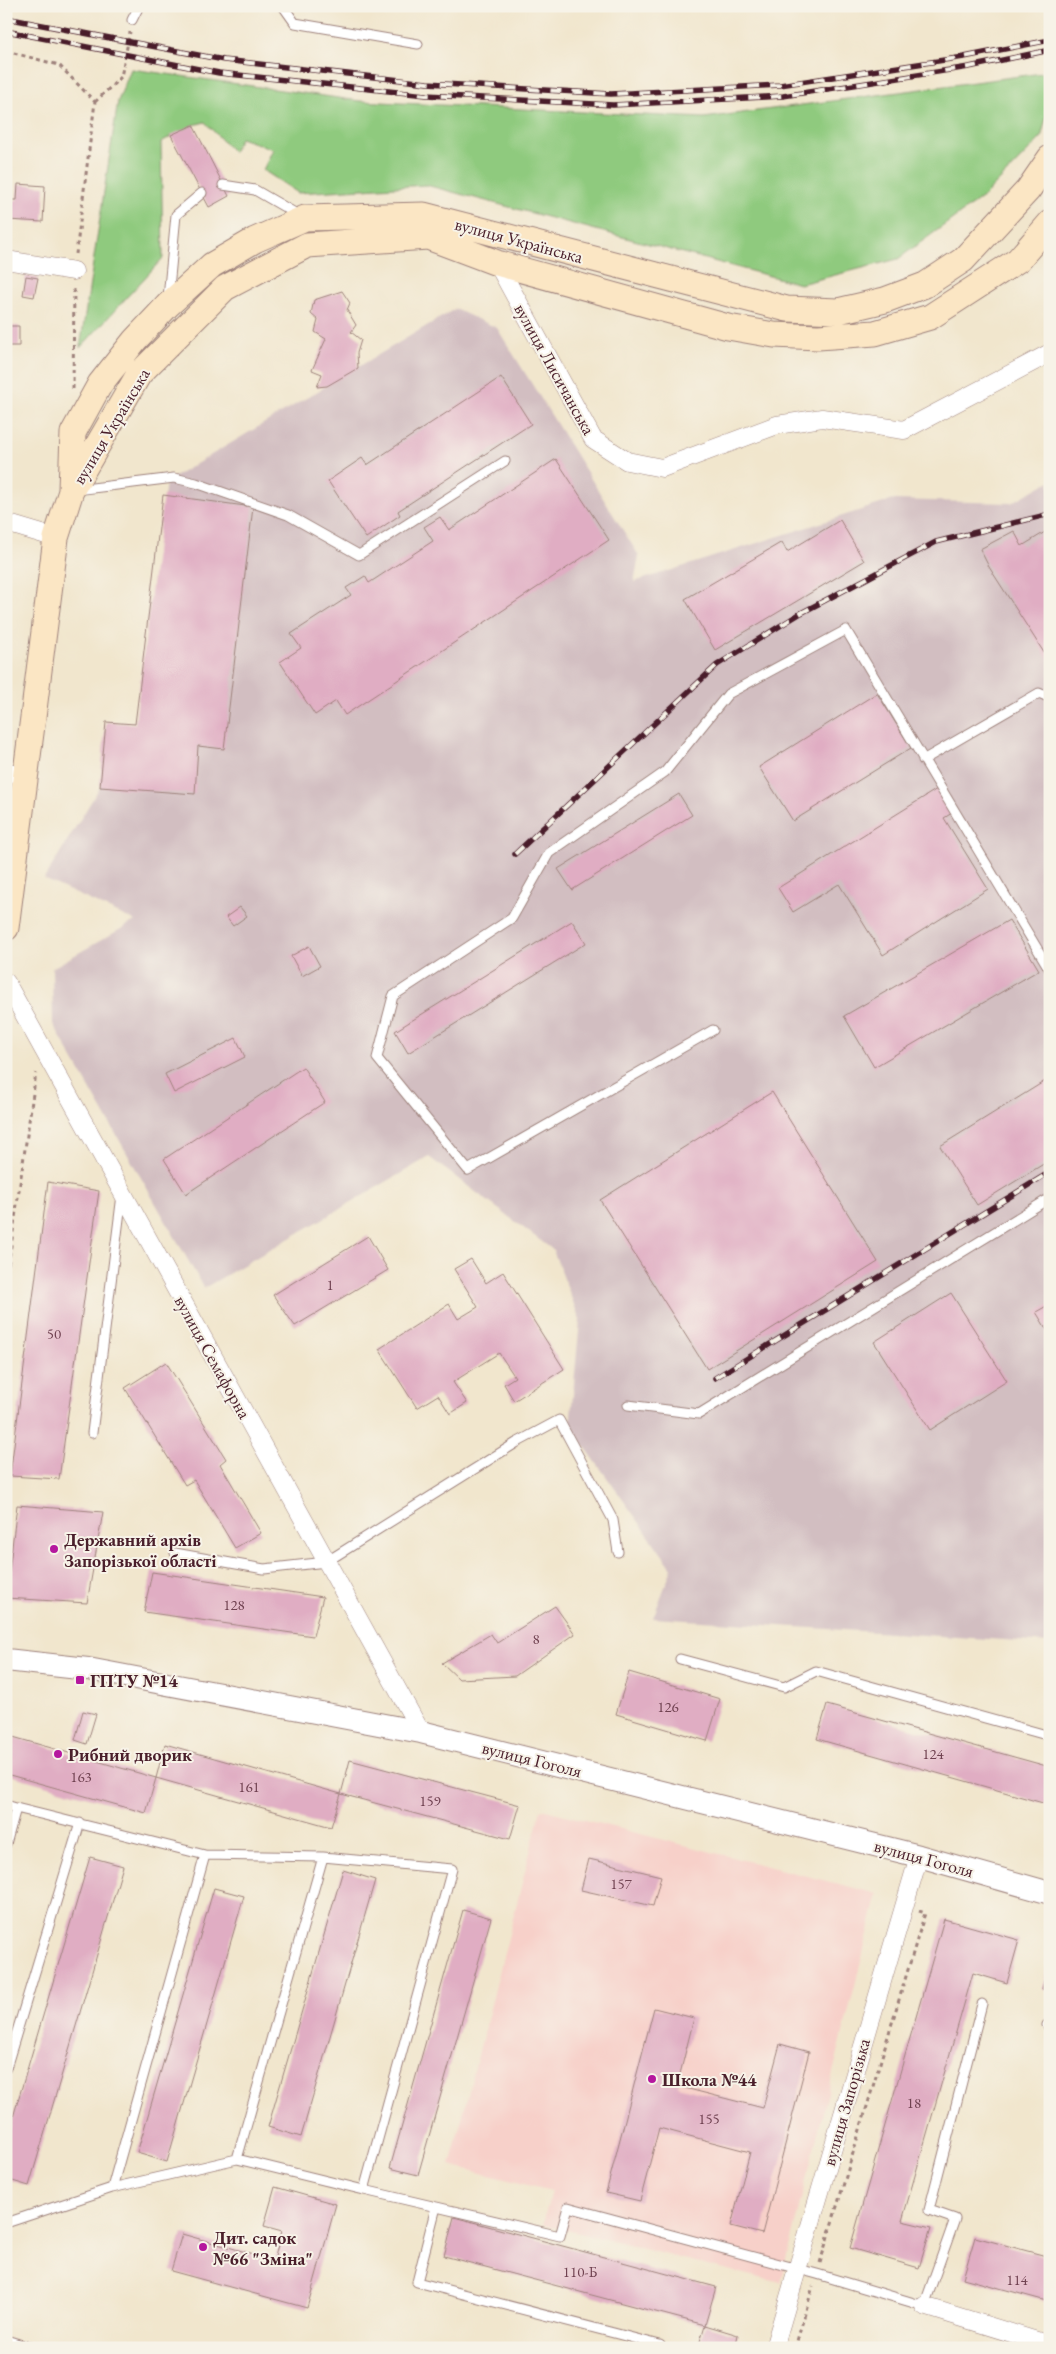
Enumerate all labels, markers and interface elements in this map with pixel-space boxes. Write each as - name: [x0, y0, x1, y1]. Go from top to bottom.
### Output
- street label: вулиця Українська: [452, 212, 586, 268]
- street label: вулиця Лисичанська: [509, 299, 601, 440]
- street label: вулиця Українська: [67, 363, 155, 488]
- house number: 1: [326, 1275, 334, 1294]
- street label: вулиця Семафорна: [170, 1291, 257, 1423]
- house number: 50: [47, 1324, 61, 1343]
- place label: Державний архів Запорізької області: [64, 1528, 217, 1572]
- marker: Державний архів Запорізької області: [48, 1543, 60, 1555]
- house number: 128: [223, 1595, 245, 1614]
- house number: 8: [532, 1629, 540, 1648]
- place label: ГПТУ №14: [90, 1669, 178, 1692]
- marker: ГПТУ №14: [74, 1674, 86, 1686]
- house number: 126: [657, 1697, 679, 1716]
- street label: вулиця Гоголя: [480, 1736, 584, 1782]
- place label: Рибний дворик: [68, 1743, 192, 1766]
- house number: 124: [922, 1744, 945, 1763]
- marker: Рибний дворик: [52, 1748, 64, 1760]
- house number: 163: [70, 1767, 92, 1786]
- house number: 161: [238, 1777, 260, 1796]
- house number: 159: [419, 1791, 441, 1810]
- street label: вулиця Гоголя: [872, 1834, 976, 1882]
- house number: 157: [610, 1874, 633, 1893]
- street label: вулиця Запорізька: [817, 2035, 875, 2168]
- place label: Школа №44: [662, 2068, 757, 2091]
- marker: Школа №44: [646, 2073, 658, 2085]
- house number: 18: [907, 2093, 921, 2112]
- house number: 155: [698, 2109, 720, 2128]
- place label: Дит. садок №66 "Зміна": [213, 2226, 313, 2270]
- marker: Дит. садок №66 "Зміна": [197, 2241, 209, 2253]
- house number: 110-Б: [563, 2262, 597, 2281]
- house number: 114: [1006, 2270, 1029, 2289]

